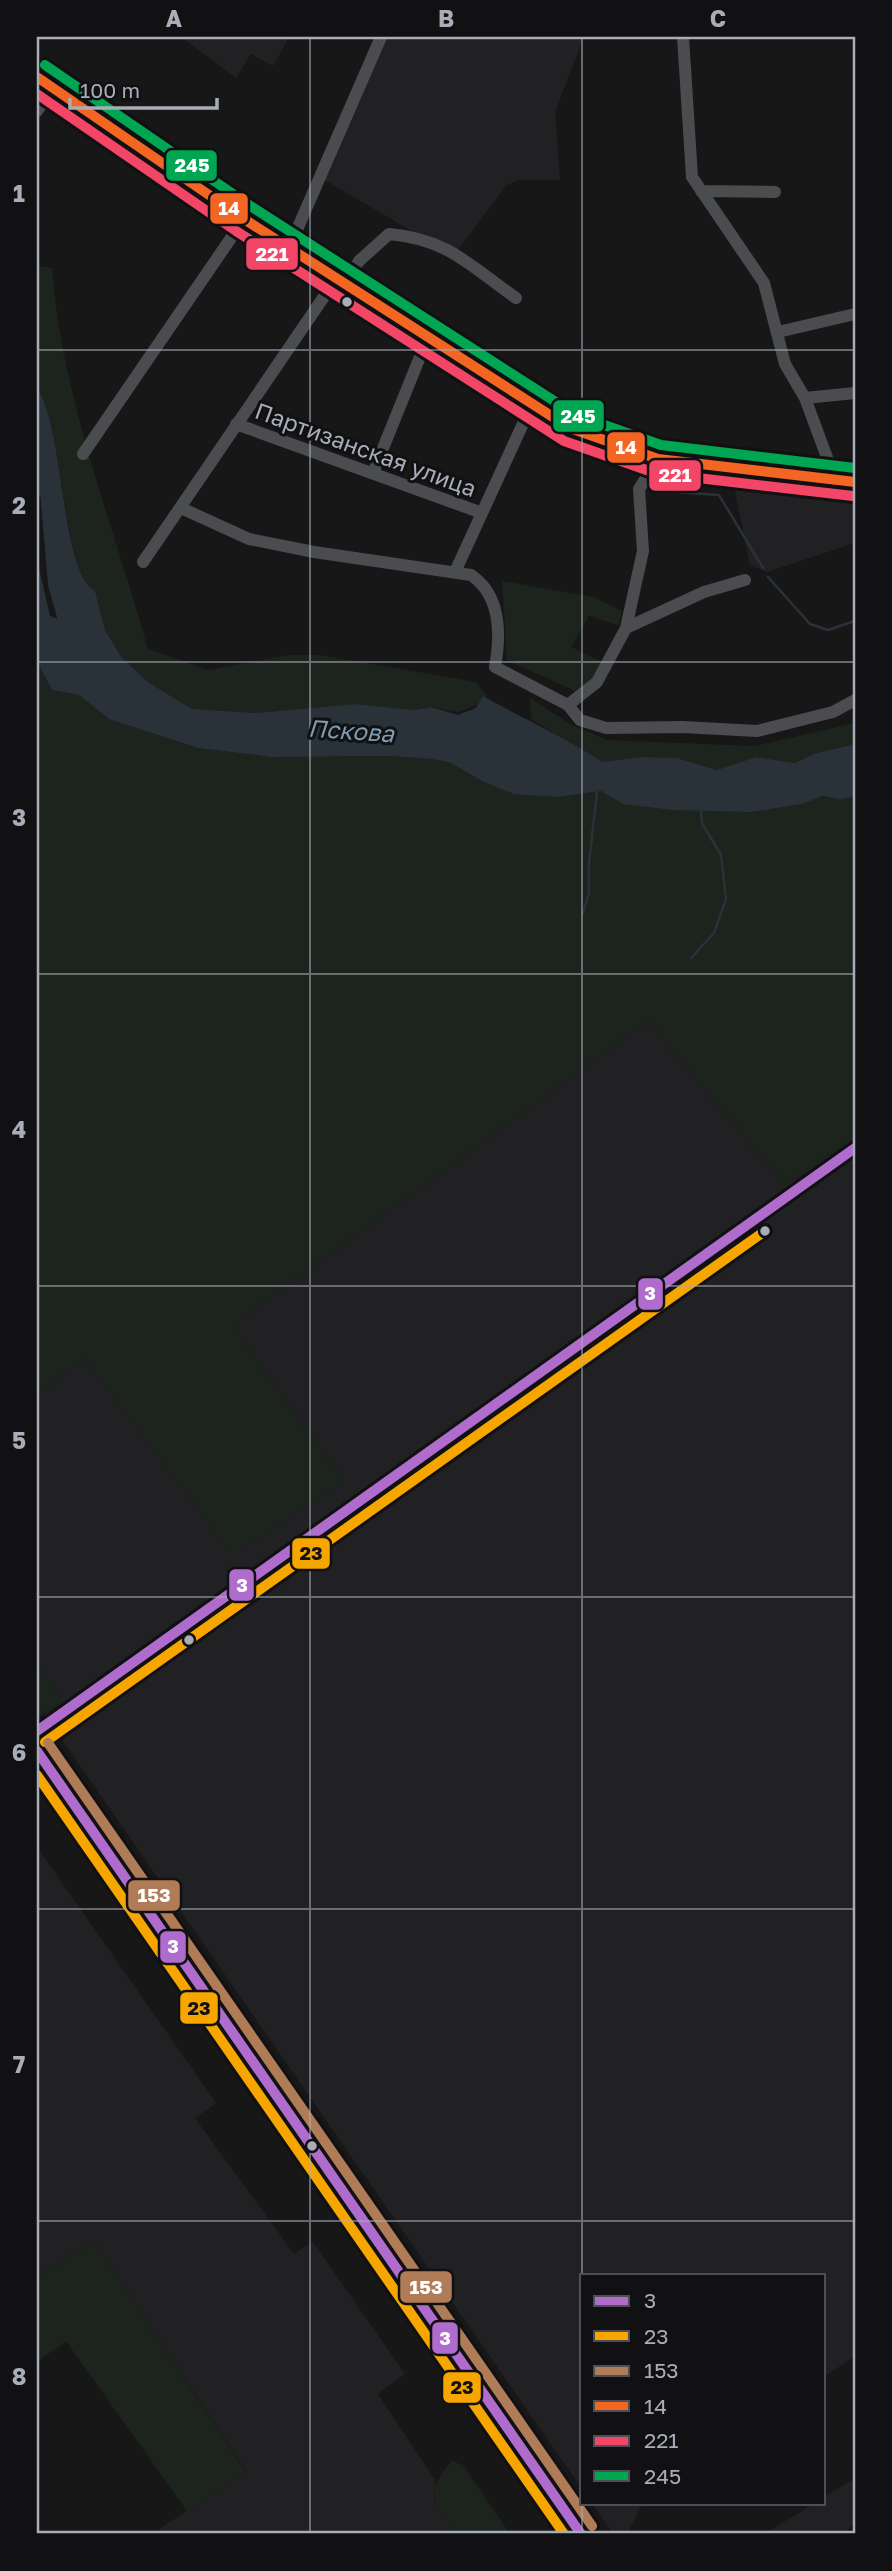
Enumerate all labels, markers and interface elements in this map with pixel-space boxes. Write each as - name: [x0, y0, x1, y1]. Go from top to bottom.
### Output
- text: A: [166, 4, 183, 32]
- text: B: [438, 4, 454, 32]
- text: C: [710, 4, 726, 32]
- scale bar: [70, 66, 217, 110]
- text: 100 m: [80, 77, 140, 103]
- line badge: 245: [165, 149, 218, 182]
- text: 245: [174, 153, 210, 176]
- text: 1: [13, 179, 25, 207]
- line badge: 14: [209, 192, 249, 225]
- text: 14: [218, 196, 240, 219]
- line badge: 221: [245, 237, 299, 271]
- text: 221: [256, 242, 289, 265]
- unlabelled marker: [340, 295, 354, 309]
- street label: Партизанская улица: [252, 396, 480, 502]
- line badge: 245: [552, 399, 605, 433]
- text: 245: [560, 404, 596, 427]
- line badge: 14: [606, 431, 646, 464]
- text: 14: [615, 435, 637, 458]
- line badge: 221: [648, 459, 702, 492]
- text: 221: [659, 463, 692, 486]
- text: 2: [12, 491, 26, 519]
- water label: Пскова: [307, 713, 396, 748]
- text: 3: [12, 803, 26, 831]
- text: 4: [12, 1115, 26, 1143]
- unlabelled marker: [758, 1224, 772, 1238]
- line badge: 3: [637, 1277, 664, 1311]
- text: 3: [644, 1281, 656, 1304]
- text: 5: [12, 1426, 26, 1454]
- line badge: 23: [291, 1537, 331, 1570]
- text: 23: [299, 1541, 323, 1564]
- line badge: 3: [228, 1568, 255, 1602]
- text: 3: [236, 1573, 248, 1596]
- unlabelled marker: [182, 1633, 196, 1647]
- text: 6: [12, 1738, 26, 1766]
- line badge: 153: [127, 1879, 181, 1912]
- text: 153: [138, 1883, 170, 1906]
- line badge: 3: [159, 1930, 187, 1964]
- text: 3: [167, 1934, 179, 1957]
- line badge: 23: [179, 1991, 219, 2025]
- text: 23: [187, 1996, 211, 2019]
- text: 7: [13, 2050, 25, 2078]
- unlabelled marker: [305, 2139, 319, 2153]
- line badge: 153: [399, 2270, 453, 2304]
- legend: [580, 2274, 826, 2504]
- text: 153: [410, 2275, 442, 2298]
- text: 3: [644, 2287, 656, 2313]
- line badge: 3: [431, 2321, 459, 2355]
- text: 23: [644, 2323, 668, 2349]
- text: 3: [439, 2326, 451, 2349]
- text: 153: [644, 2357, 679, 2383]
- text: 8: [12, 2362, 26, 2390]
- line badge: 23: [442, 2371, 482, 2404]
- text: 23: [450, 2375, 474, 2398]
- text: 14: [644, 2393, 667, 2419]
- text: 221: [644, 2427, 679, 2453]
- text: 245: [644, 2463, 681, 2489]

